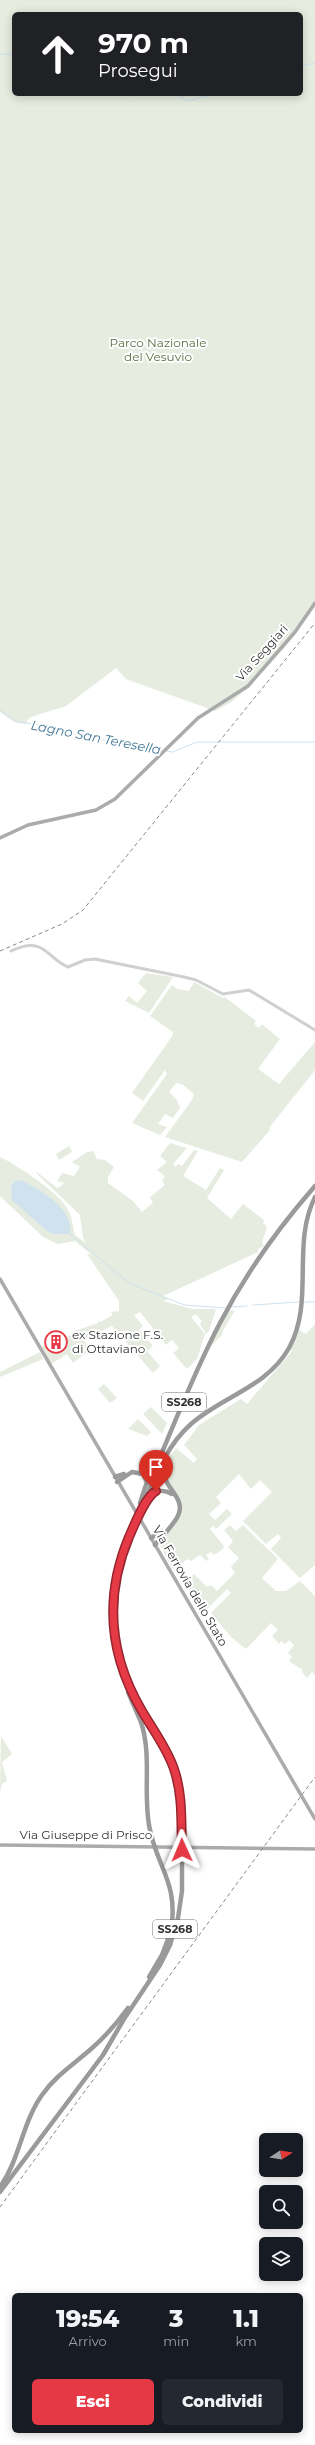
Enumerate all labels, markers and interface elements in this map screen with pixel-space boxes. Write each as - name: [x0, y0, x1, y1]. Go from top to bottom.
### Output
- text: 970 m: [98, 26, 189, 60]
- icon: ahead: [32, 28, 84, 80]
- text: Prosegui: [98, 60, 178, 82]
- park label: Parco Nazionale del Vesuvio: [110, 335, 206, 364]
- street label: Via Seggiari: [232, 621, 291, 684]
- water label: Lagno San Teresella: [30, 717, 163, 757]
- place label: ex Stazione F.S. di Ottaviano: [72, 1327, 163, 1356]
- building icon: ex Stazione F.S. di Ottaviano: [43, 1329, 69, 1355]
- road number: SS268: [162, 1393, 206, 1411]
- pin: [139, 1450, 173, 1491]
- icon: arrive: [145, 1456, 167, 1478]
- street label: Via Ferrovia dello Stato: [150, 1523, 231, 1649]
- street label: Via Giuseppe di Prisco: [20, 1827, 152, 1842]
- position arrow: [161, 1829, 203, 1871]
- road number: SS268: [153, 1920, 197, 1938]
- north arrow: [259, 2133, 303, 2177]
- map controls: [259, 2133, 303, 2281]
- button: search: [259, 2185, 303, 2229]
- button: layers: [259, 2237, 303, 2281]
- text: 19:54: [56, 2304, 119, 2333]
- text: 3: [169, 2304, 184, 2333]
- text: 1.1: [233, 2304, 259, 2333]
- text: Arrivo: [69, 2333, 107, 2349]
- text: min: [163, 2333, 189, 2349]
- text: km: [235, 2333, 257, 2349]
- button: Esci: [32, 2379, 154, 2425]
- button: Condividi: [162, 2379, 283, 2425]

